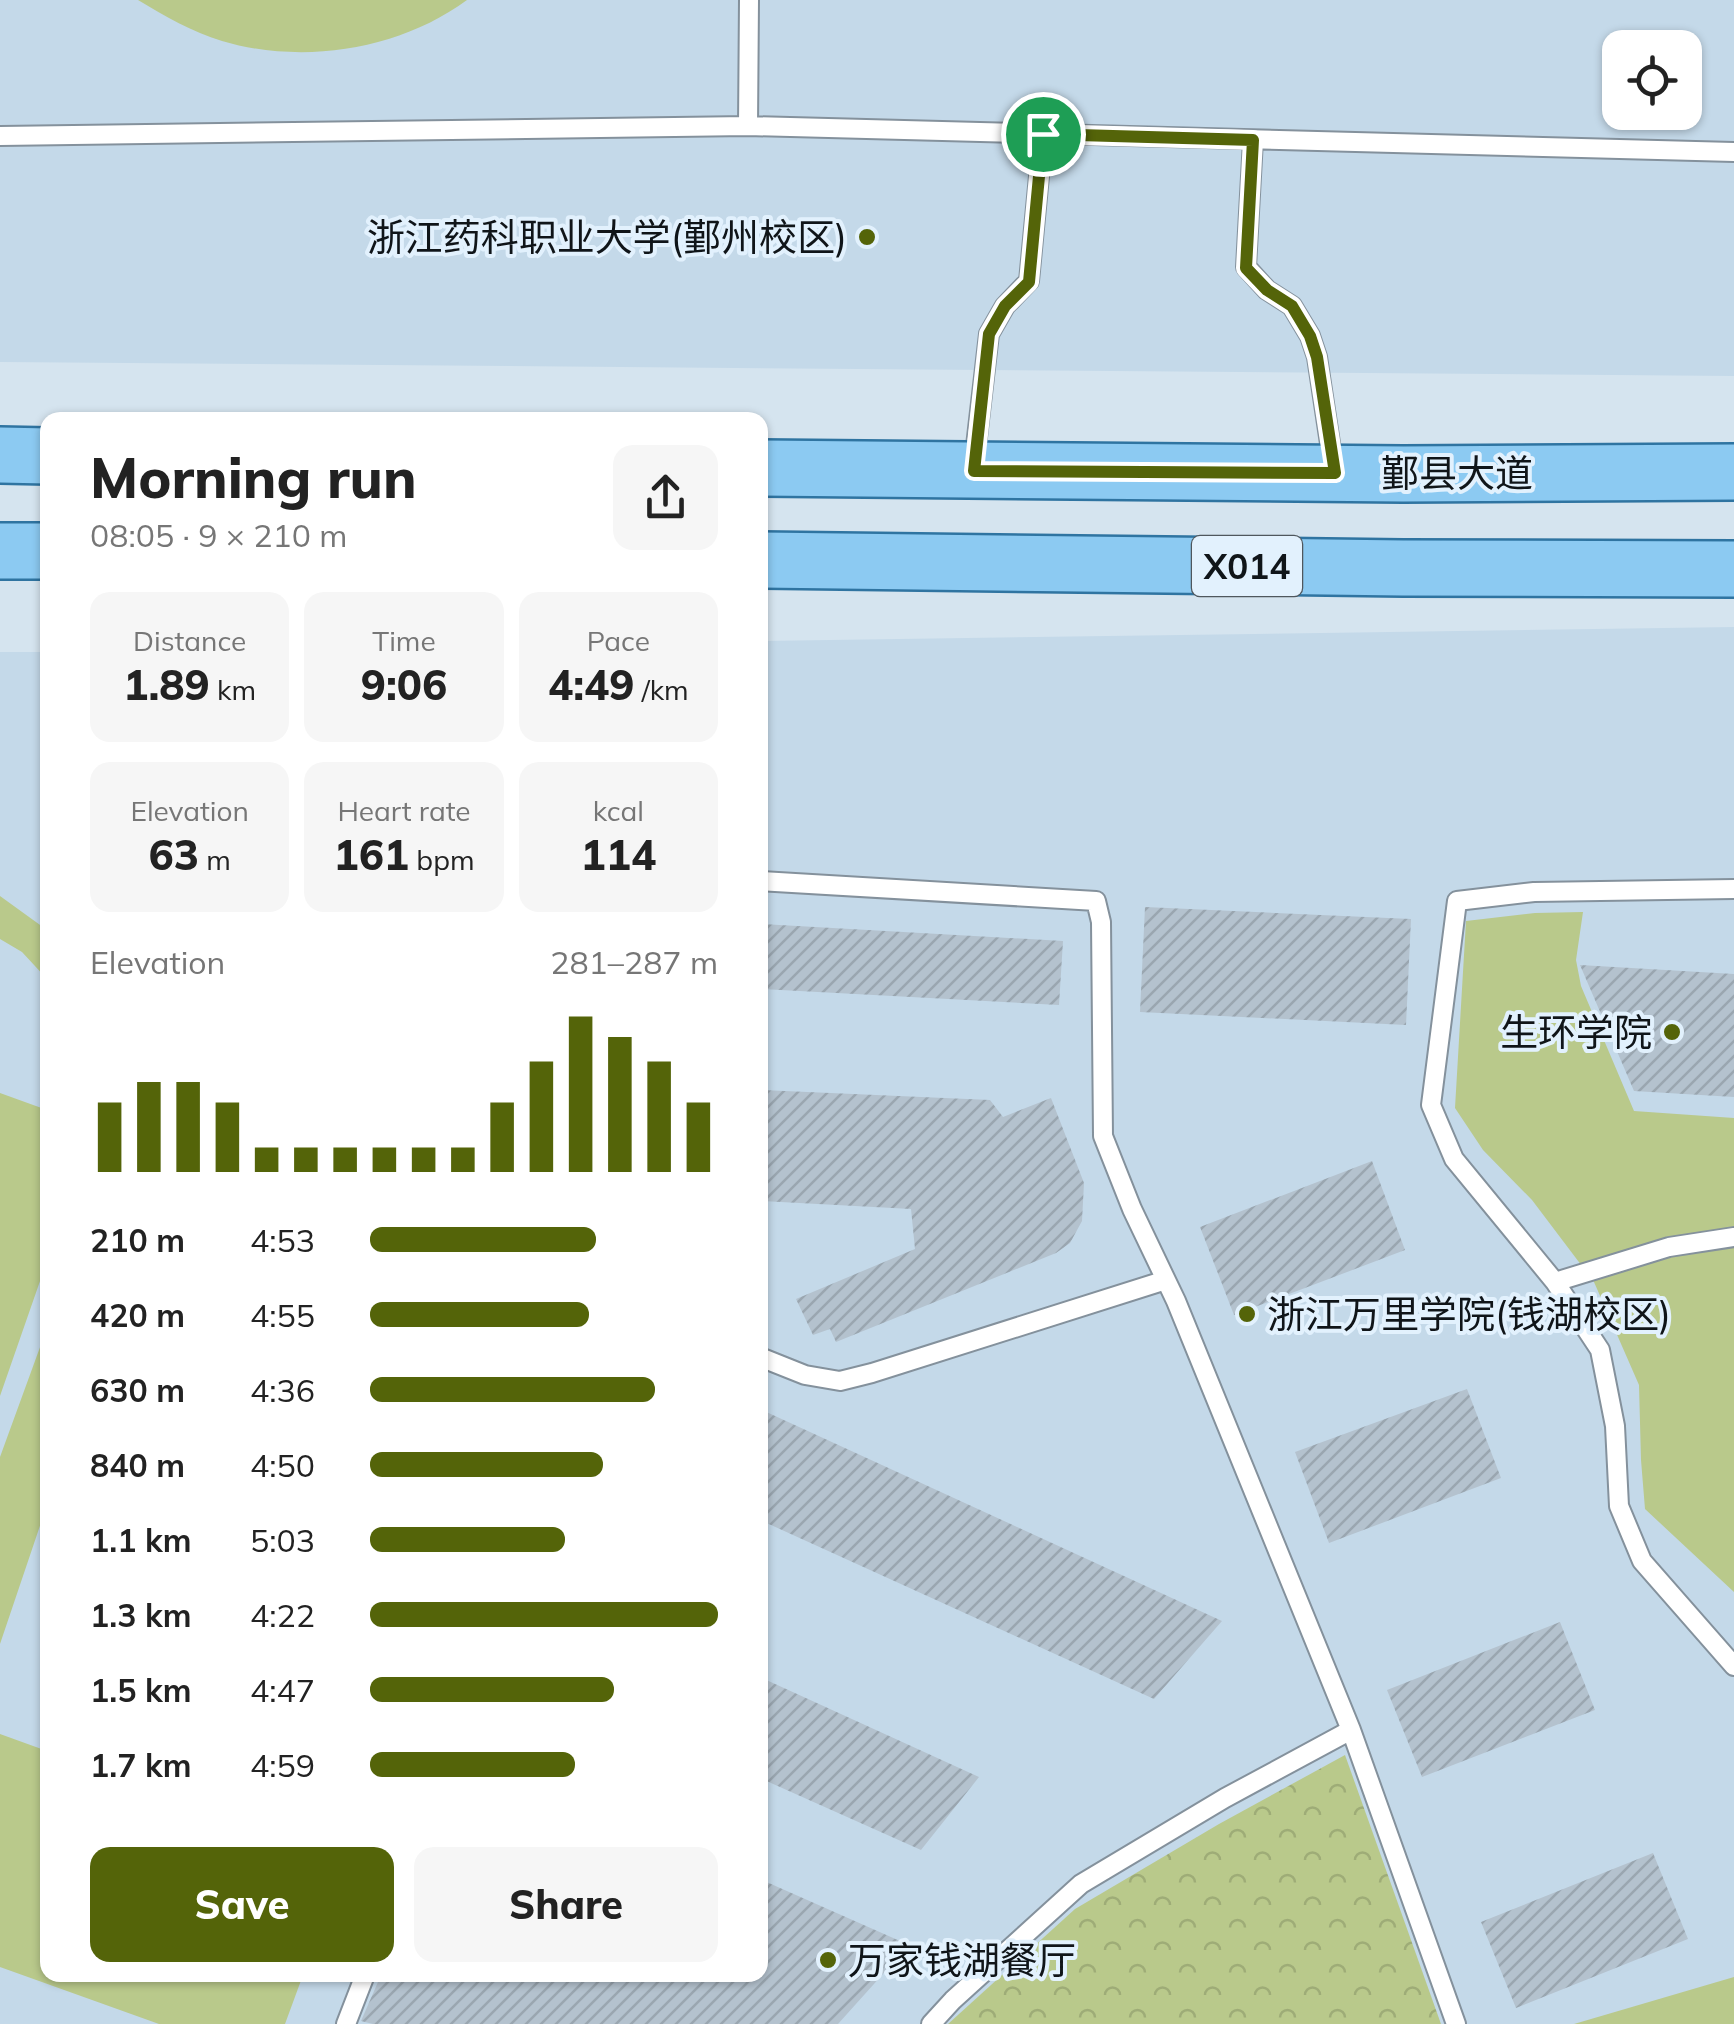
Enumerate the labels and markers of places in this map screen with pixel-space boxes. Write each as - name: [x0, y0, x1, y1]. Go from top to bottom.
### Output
- pin: [1001, 92, 1086, 177]
- place label: 浙江药科职业大学(鄞州校区): [367, 213, 847, 261]
- marker: 浙江药科职业大学(鄞州校区): [856, 226, 878, 248]
- place label: 生环学院: [1500, 1008, 1652, 1056]
- marker: 生环学院: [1661, 1021, 1683, 1043]
- place label: 浙江万里学院(钱湖校区): [1267, 1290, 1671, 1338]
- marker: 浙江万里学院(钱湖校区): [1236, 1303, 1258, 1325]
- place label: 万家钱湖餐厅: [848, 1936, 1076, 1984]
- marker: 万家钱湖餐厅: [817, 1949, 839, 1971]

